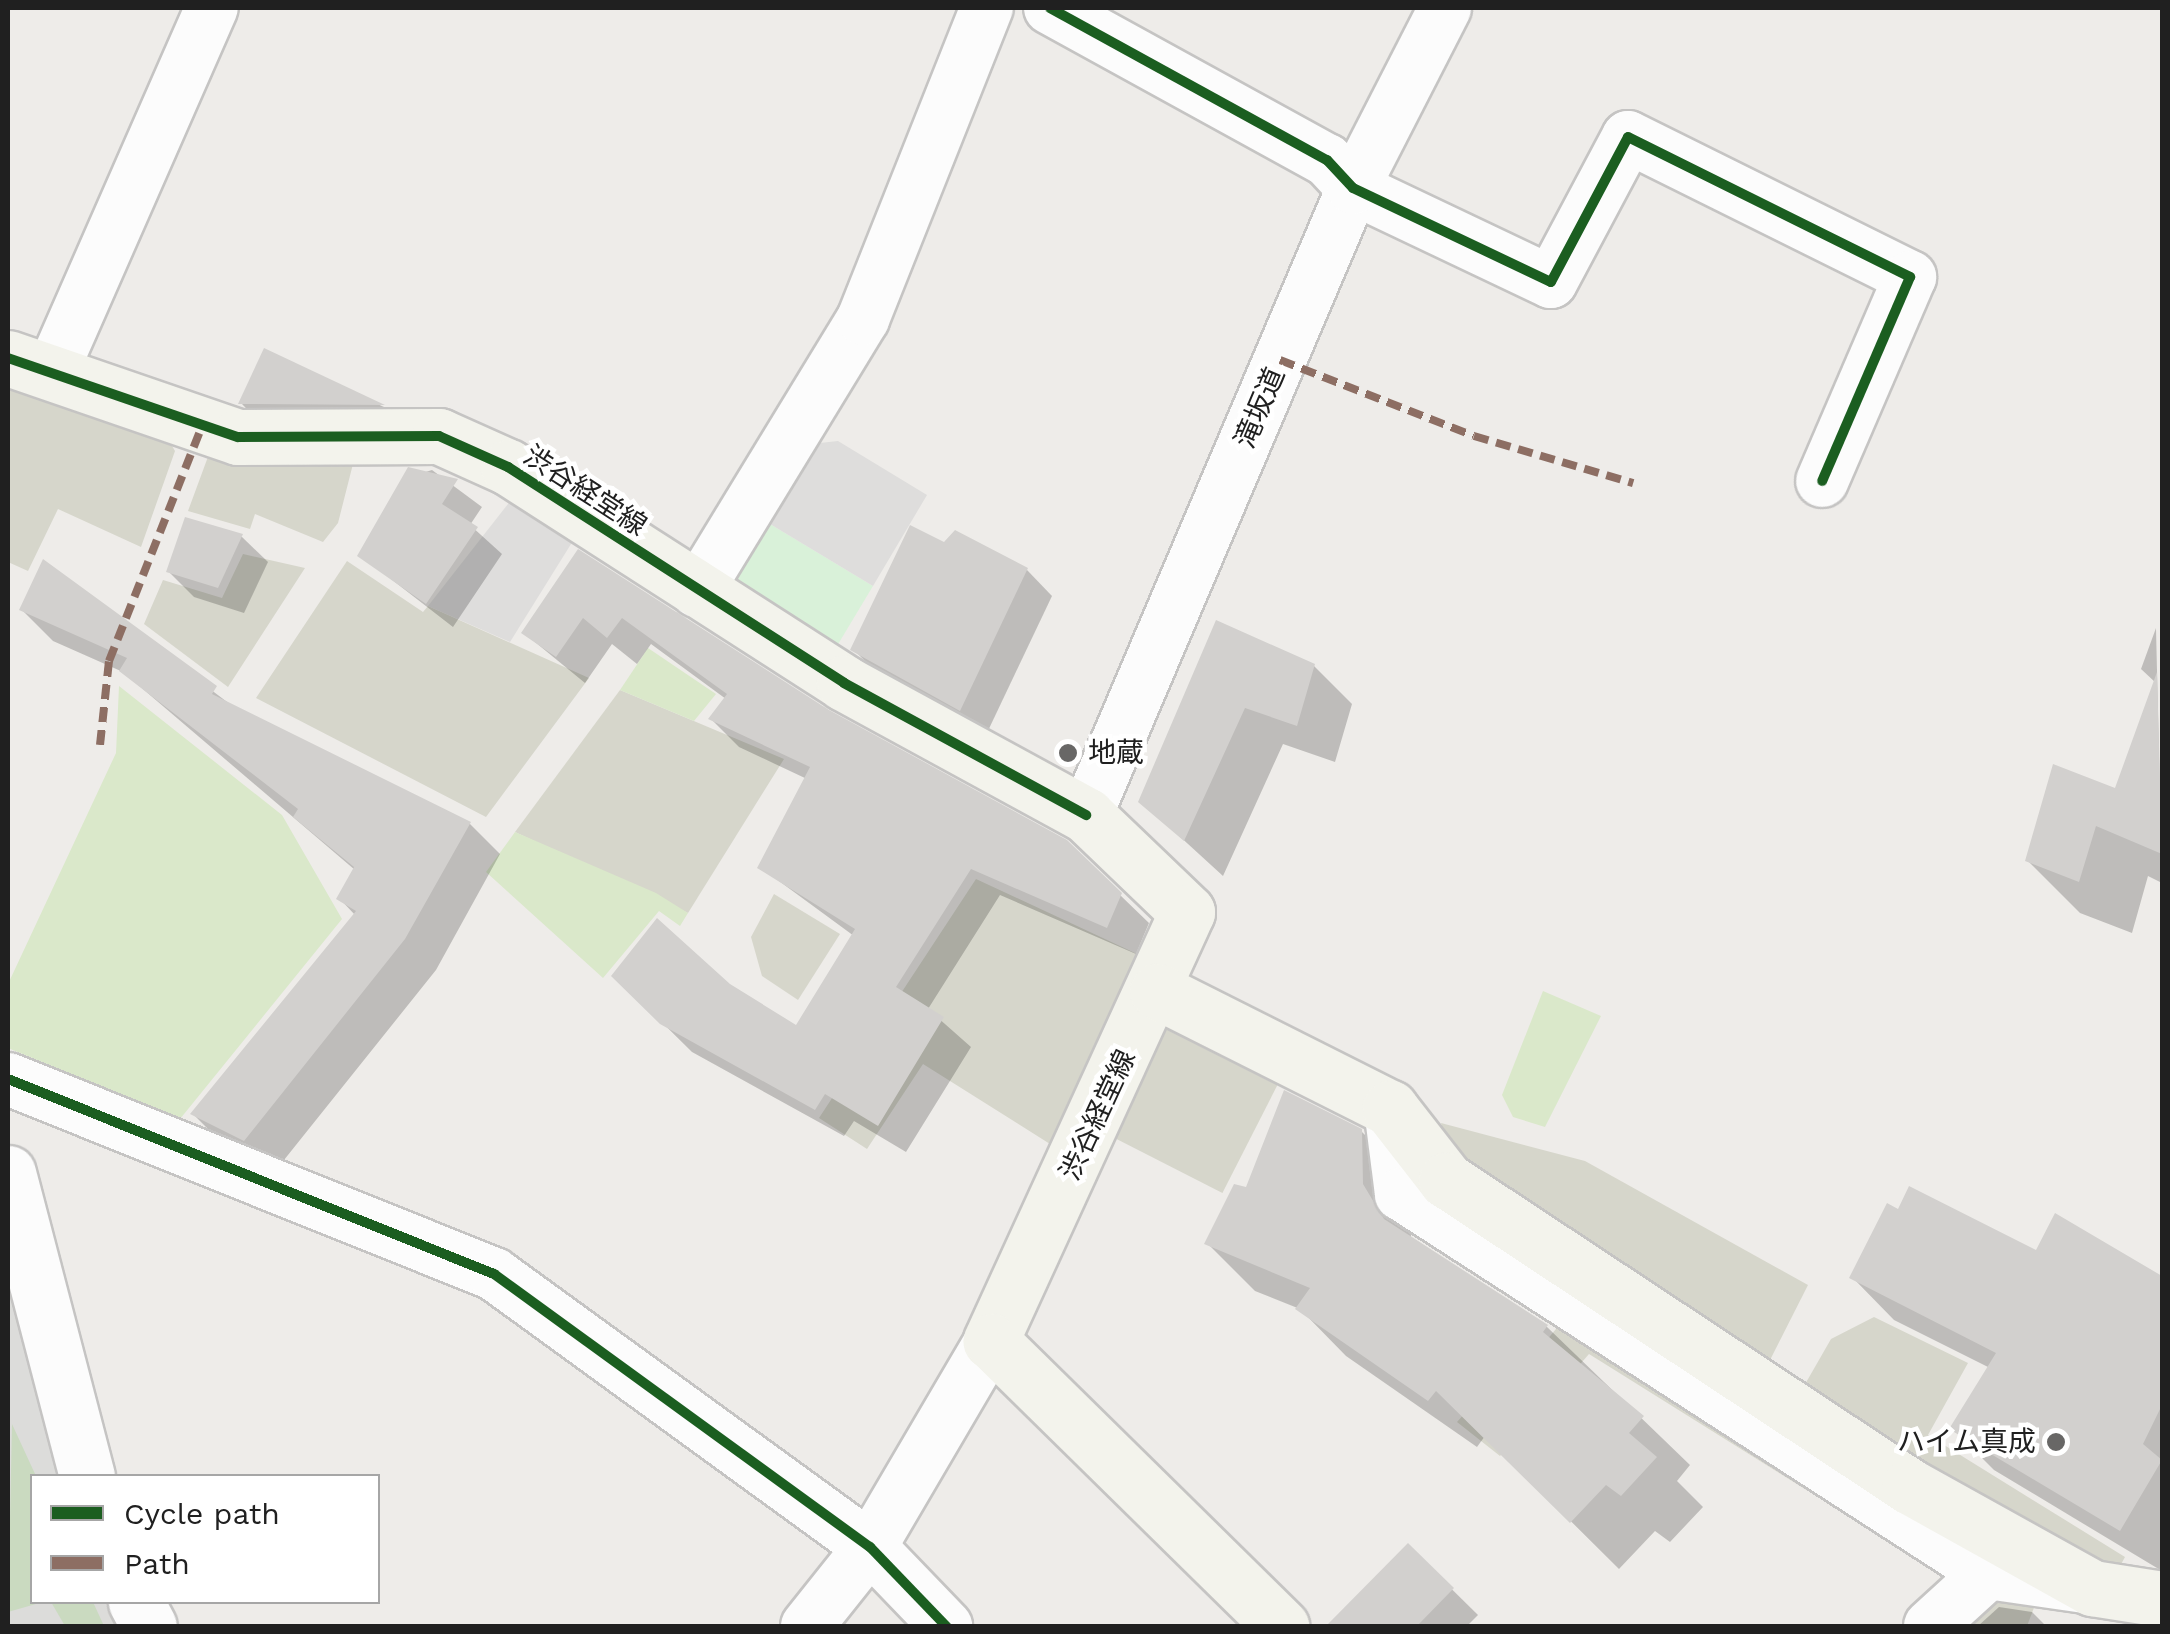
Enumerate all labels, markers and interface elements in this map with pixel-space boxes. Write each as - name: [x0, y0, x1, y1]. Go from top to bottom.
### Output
- street label: 滝坂道: [1228, 363, 1292, 453]
- street label: 渋谷経堂線: [517, 439, 653, 543]
- place label: 地蔵: [1088, 736, 1144, 770]
- marker: 地蔵: [1057, 742, 1079, 764]
- street label: 渋谷経堂線: [1053, 1044, 1143, 1186]
- place label: ハイム真成: [1896, 1425, 2036, 1459]
- marker: ハイム真成: [2045, 1431, 2067, 1453]
- legend: [30, 1474, 380, 1604]
- text: Cycle path: [124, 1496, 280, 1531]
- text: Path: [124, 1546, 190, 1581]

